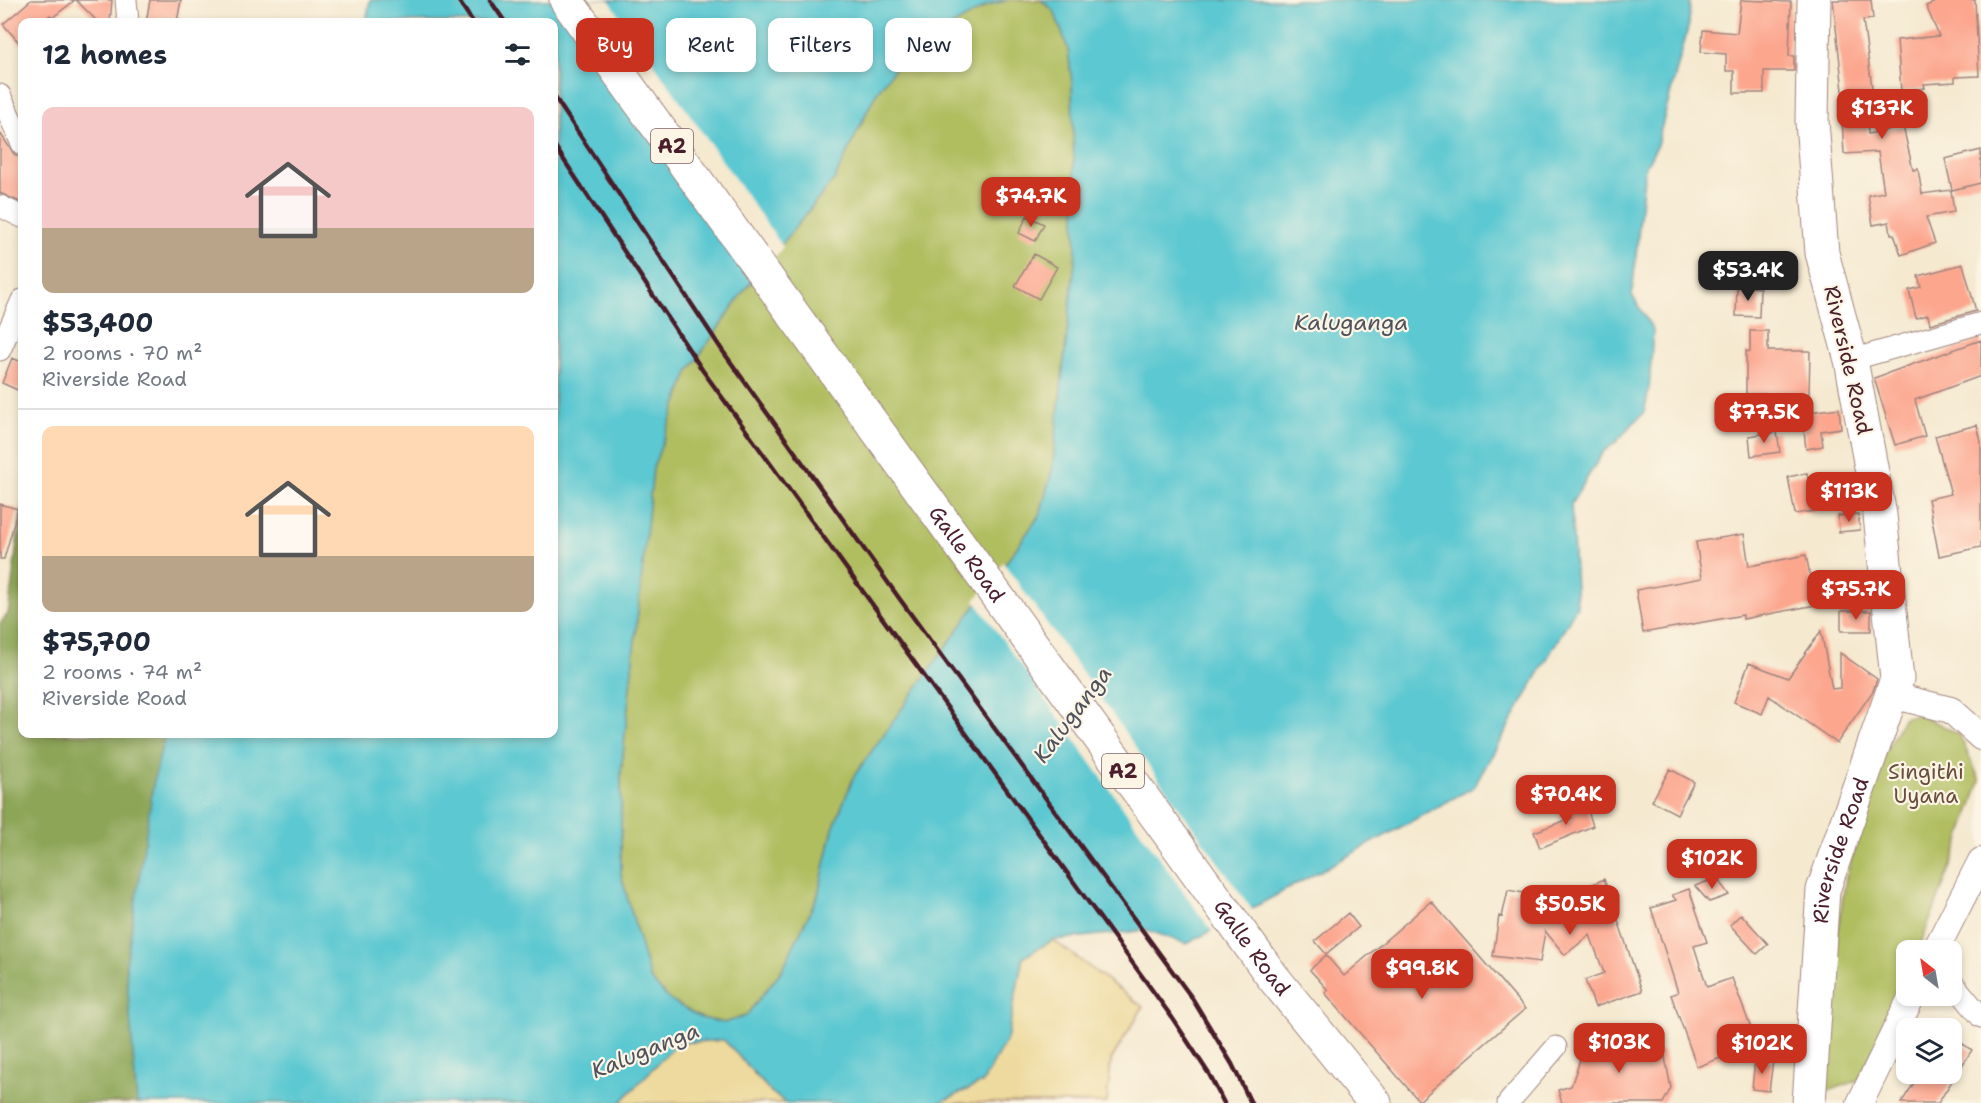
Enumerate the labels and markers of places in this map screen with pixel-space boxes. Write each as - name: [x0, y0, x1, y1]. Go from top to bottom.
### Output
- pin: $137K: [1840, 89, 1924, 140]
- pin: $74.7K: [982, 177, 1080, 228]
- pin: $53.4K: [1699, 251, 1797, 302]
- pin: $77.5K: [1715, 393, 1813, 444]
- pin: $113K: [1807, 472, 1891, 523]
- pin: $75.7K: [1807, 570, 1905, 621]
- pin: $70.4K: [1517, 775, 1615, 826]
- pin: $102K: [1670, 839, 1754, 890]
- pin: $50.5K: [1521, 885, 1619, 936]
- pin: $99.8K: [1373, 949, 1471, 1000]
- pin: $103K: [1577, 1023, 1661, 1074]
- pin: $102K: [1720, 1024, 1804, 1075]

